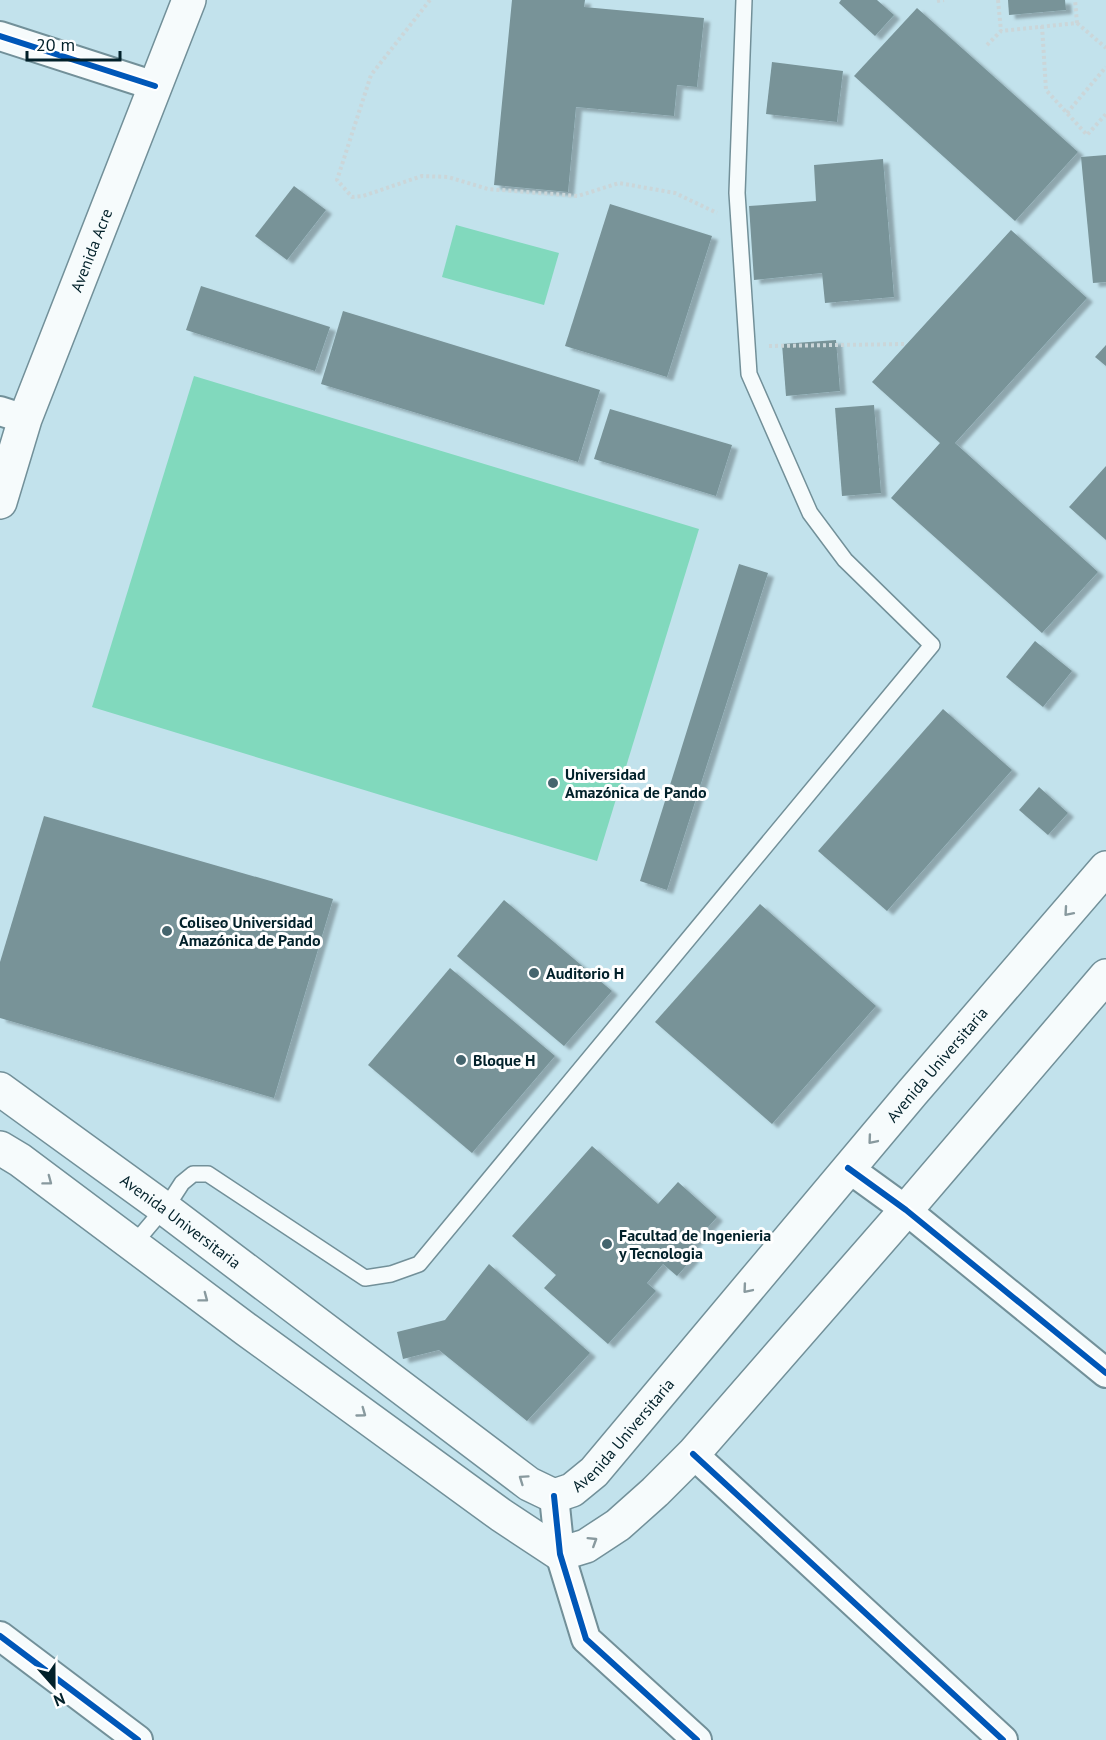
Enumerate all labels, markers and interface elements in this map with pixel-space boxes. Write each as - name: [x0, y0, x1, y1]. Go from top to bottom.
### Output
- scale bar: [27, 24, 120, 62]
- text: 20 m: [36, 33, 75, 56]
- street label: Avenida Acre: [66, 206, 116, 295]
- place label: Universidad Amazónica de Pando: [565, 764, 707, 802]
- marker: Universidad Amazónica de Pando: [546, 776, 560, 790]
- one-way arrow: [1064, 905, 1075, 916]
- place label: Coliseo Universidad Amazónica de Pando: [179, 912, 321, 950]
- marker: Coliseo Universidad Amazónica de Pando: [160, 924, 174, 938]
- place label: Auditorio H: [546, 963, 624, 983]
- marker: Auditorio H: [527, 966, 541, 980]
- street label: Avenida Universitaria: [882, 1003, 992, 1126]
- place label: Bloque H: [473, 1050, 536, 1070]
- marker: Bloque H: [454, 1053, 468, 1067]
- one-way arrow: [868, 1133, 879, 1144]
- street label: Avenida Universitaria: [117, 1170, 245, 1273]
- one-way arrow: [41, 1174, 52, 1185]
- place label: Facultad de Ingenieria y Tecnologia: [618, 1225, 771, 1263]
- marker: Facultad de Ingenieria y Tecnologia: [600, 1237, 614, 1251]
- one-way arrow: [743, 1282, 754, 1293]
- one-way arrow: [197, 1291, 208, 1302]
- street label: Avenida Universitaria: [568, 1374, 678, 1496]
- one-way arrow: [355, 1406, 366, 1417]
- one-way arrow: [519, 1475, 530, 1486]
- one-way arrow: [587, 1537, 597, 1549]
- north arrow: [24, 1656, 84, 1716]
- text: N: [51, 1689, 68, 1711]

